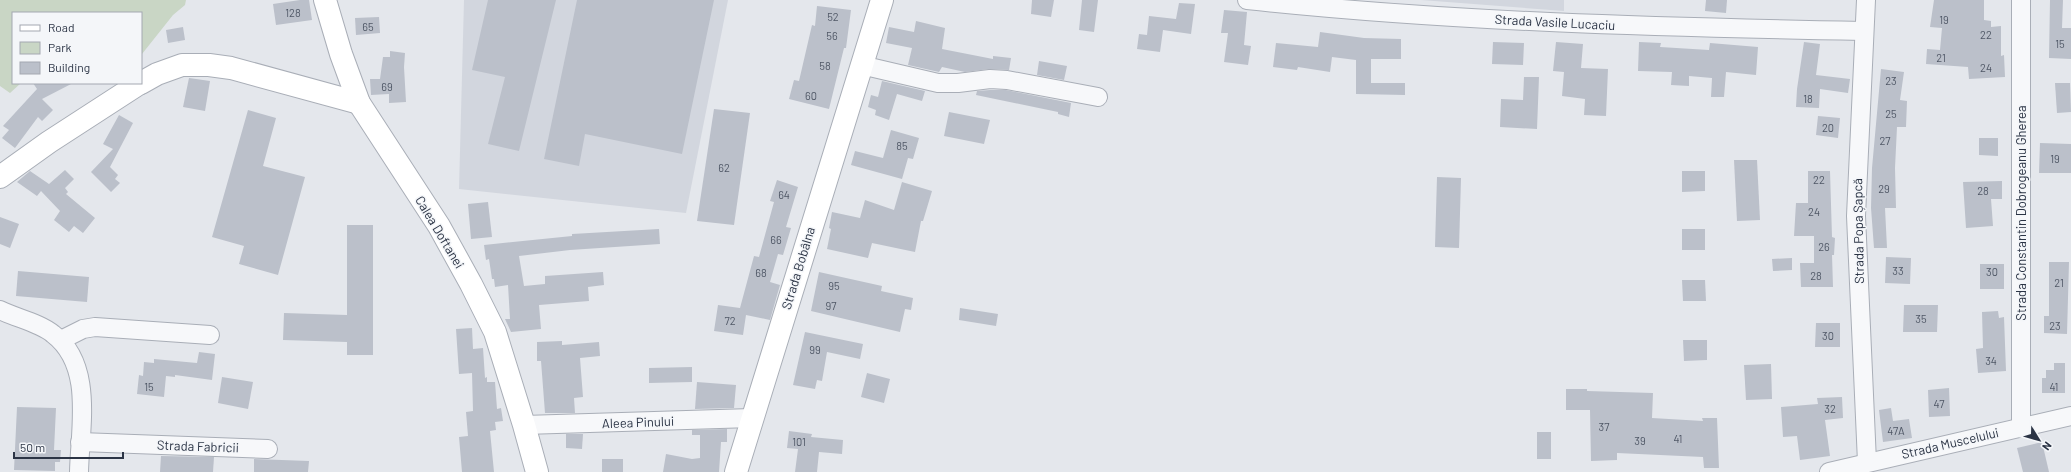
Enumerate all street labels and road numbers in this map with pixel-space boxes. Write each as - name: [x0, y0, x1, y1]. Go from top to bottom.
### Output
- street label: Strada Vasile Lucaciu: [1494, 11, 1616, 33]
- street label: Strada Constantin Dobrogeanu Gherea: [2013, 105, 2029, 321]
- street label: Strada Popa Șapcă: [1849, 178, 1867, 284]
- street label: Calea Doftanei: [412, 193, 468, 271]
- street label: Strada Bobâlna: [778, 225, 818, 311]
- street label: Aleea Pinului: [602, 413, 674, 431]
- street label: Strada Muscelului: [1900, 424, 2000, 462]
- street label: Strada Fabricii: [157, 437, 239, 455]

